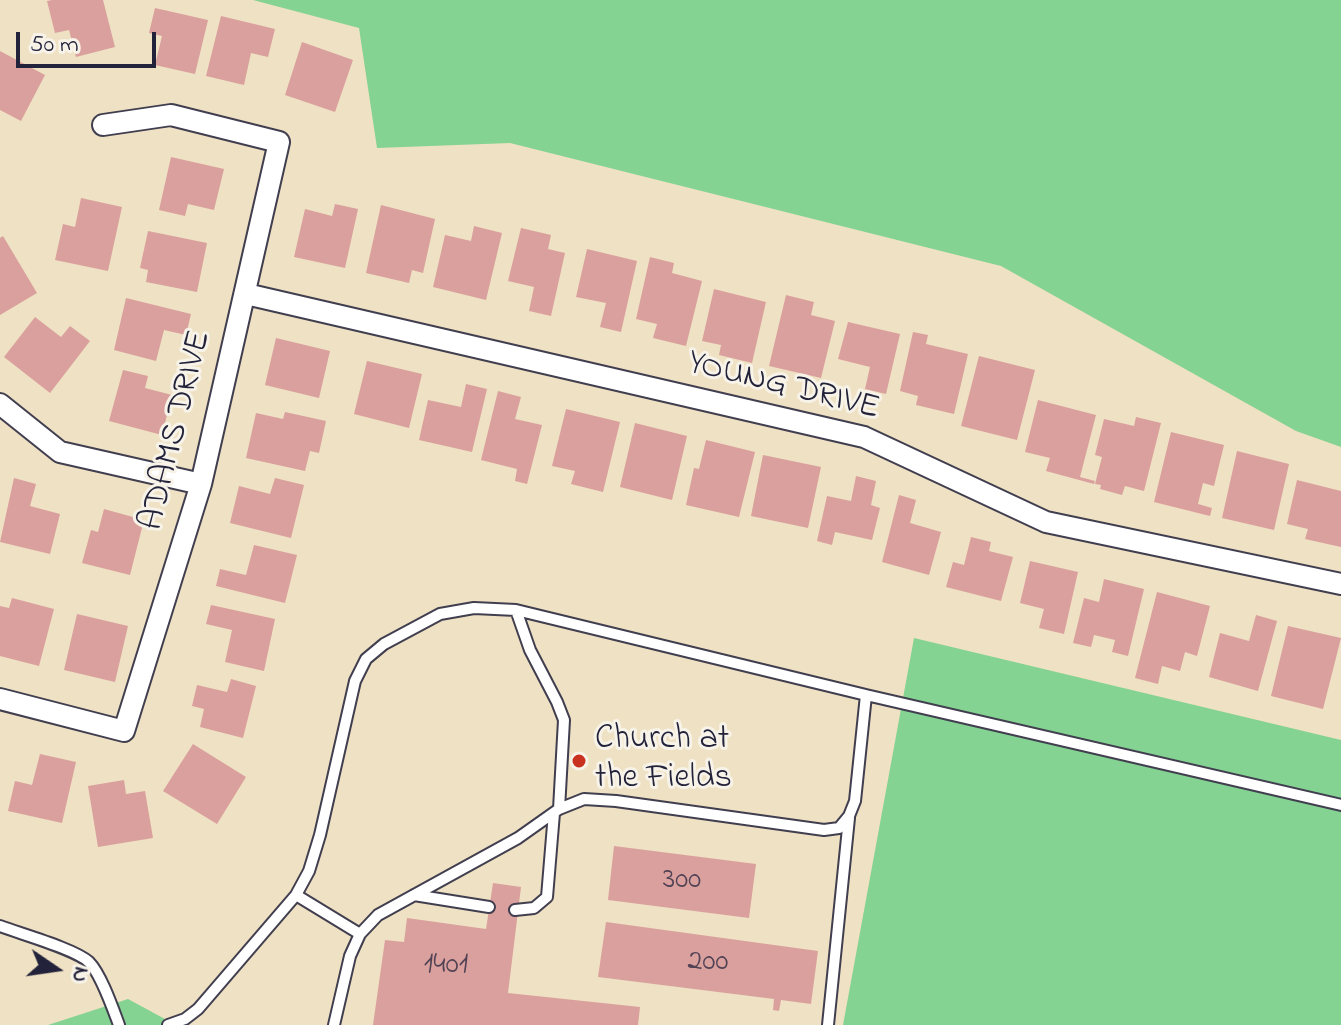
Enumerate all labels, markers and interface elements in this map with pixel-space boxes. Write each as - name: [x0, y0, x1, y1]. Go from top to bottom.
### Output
- scale bar: [20, 16, 160, 66]
- text: 50 m: [30, 28, 79, 63]
- street label: ADAMS DRIVE: [134, 327, 222, 535]
- street label: YOUNG DRIVE: [683, 344, 883, 432]
- place label: Church at the Fields: [595, 721, 732, 800]
- marker: Church at the Fields: [570, 752, 588, 770]
- house number: 300: [663, 864, 701, 900]
- north arrow: [16, 929, 96, 1009]
- house number: 200: [688, 946, 728, 982]
- house number: 1401: [424, 949, 468, 985]
- text: N: [62, 964, 97, 985]

